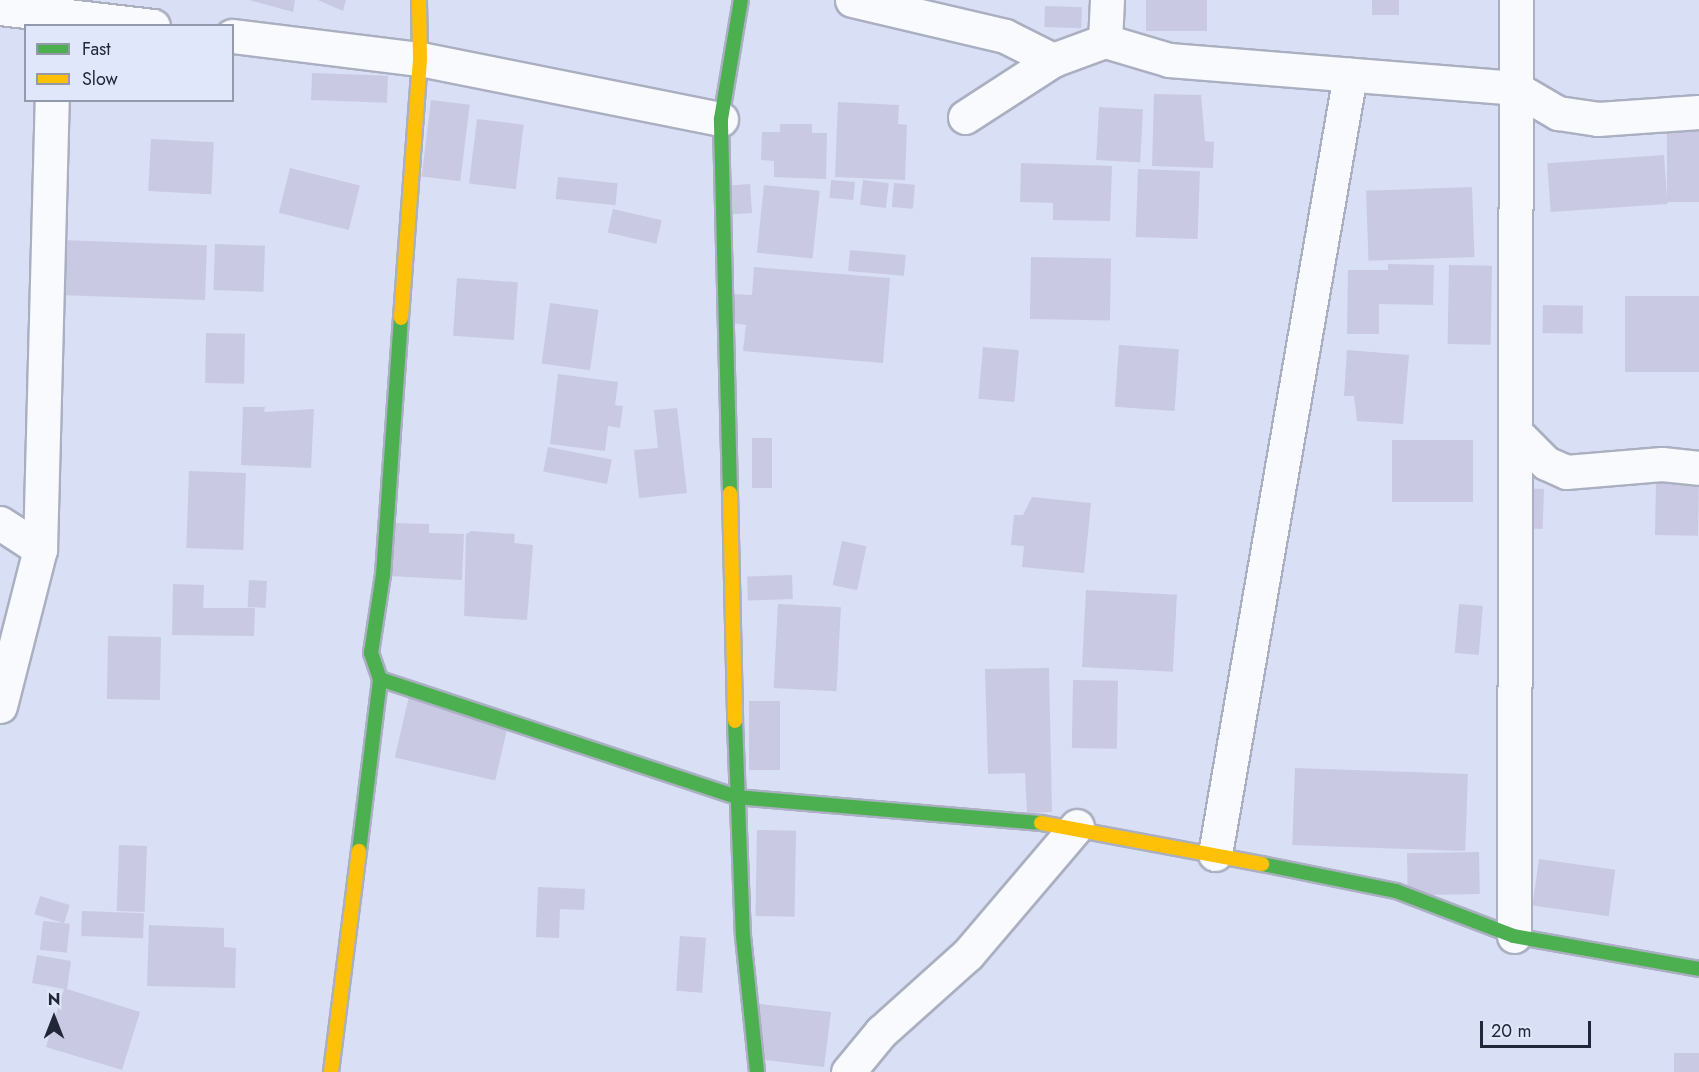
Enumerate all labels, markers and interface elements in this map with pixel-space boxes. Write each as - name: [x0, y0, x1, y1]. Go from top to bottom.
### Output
- legend: [24, 24, 234, 102]
- text: Fast: [82, 36, 111, 62]
- text: Slow: [82, 66, 118, 92]
- north arrow: [24, 988, 84, 1048]
- text: N: [48, 988, 60, 1011]
- scale bar: [1483, 1009, 1594, 1047]
- text: 20 m: [1491, 1018, 1531, 1044]

